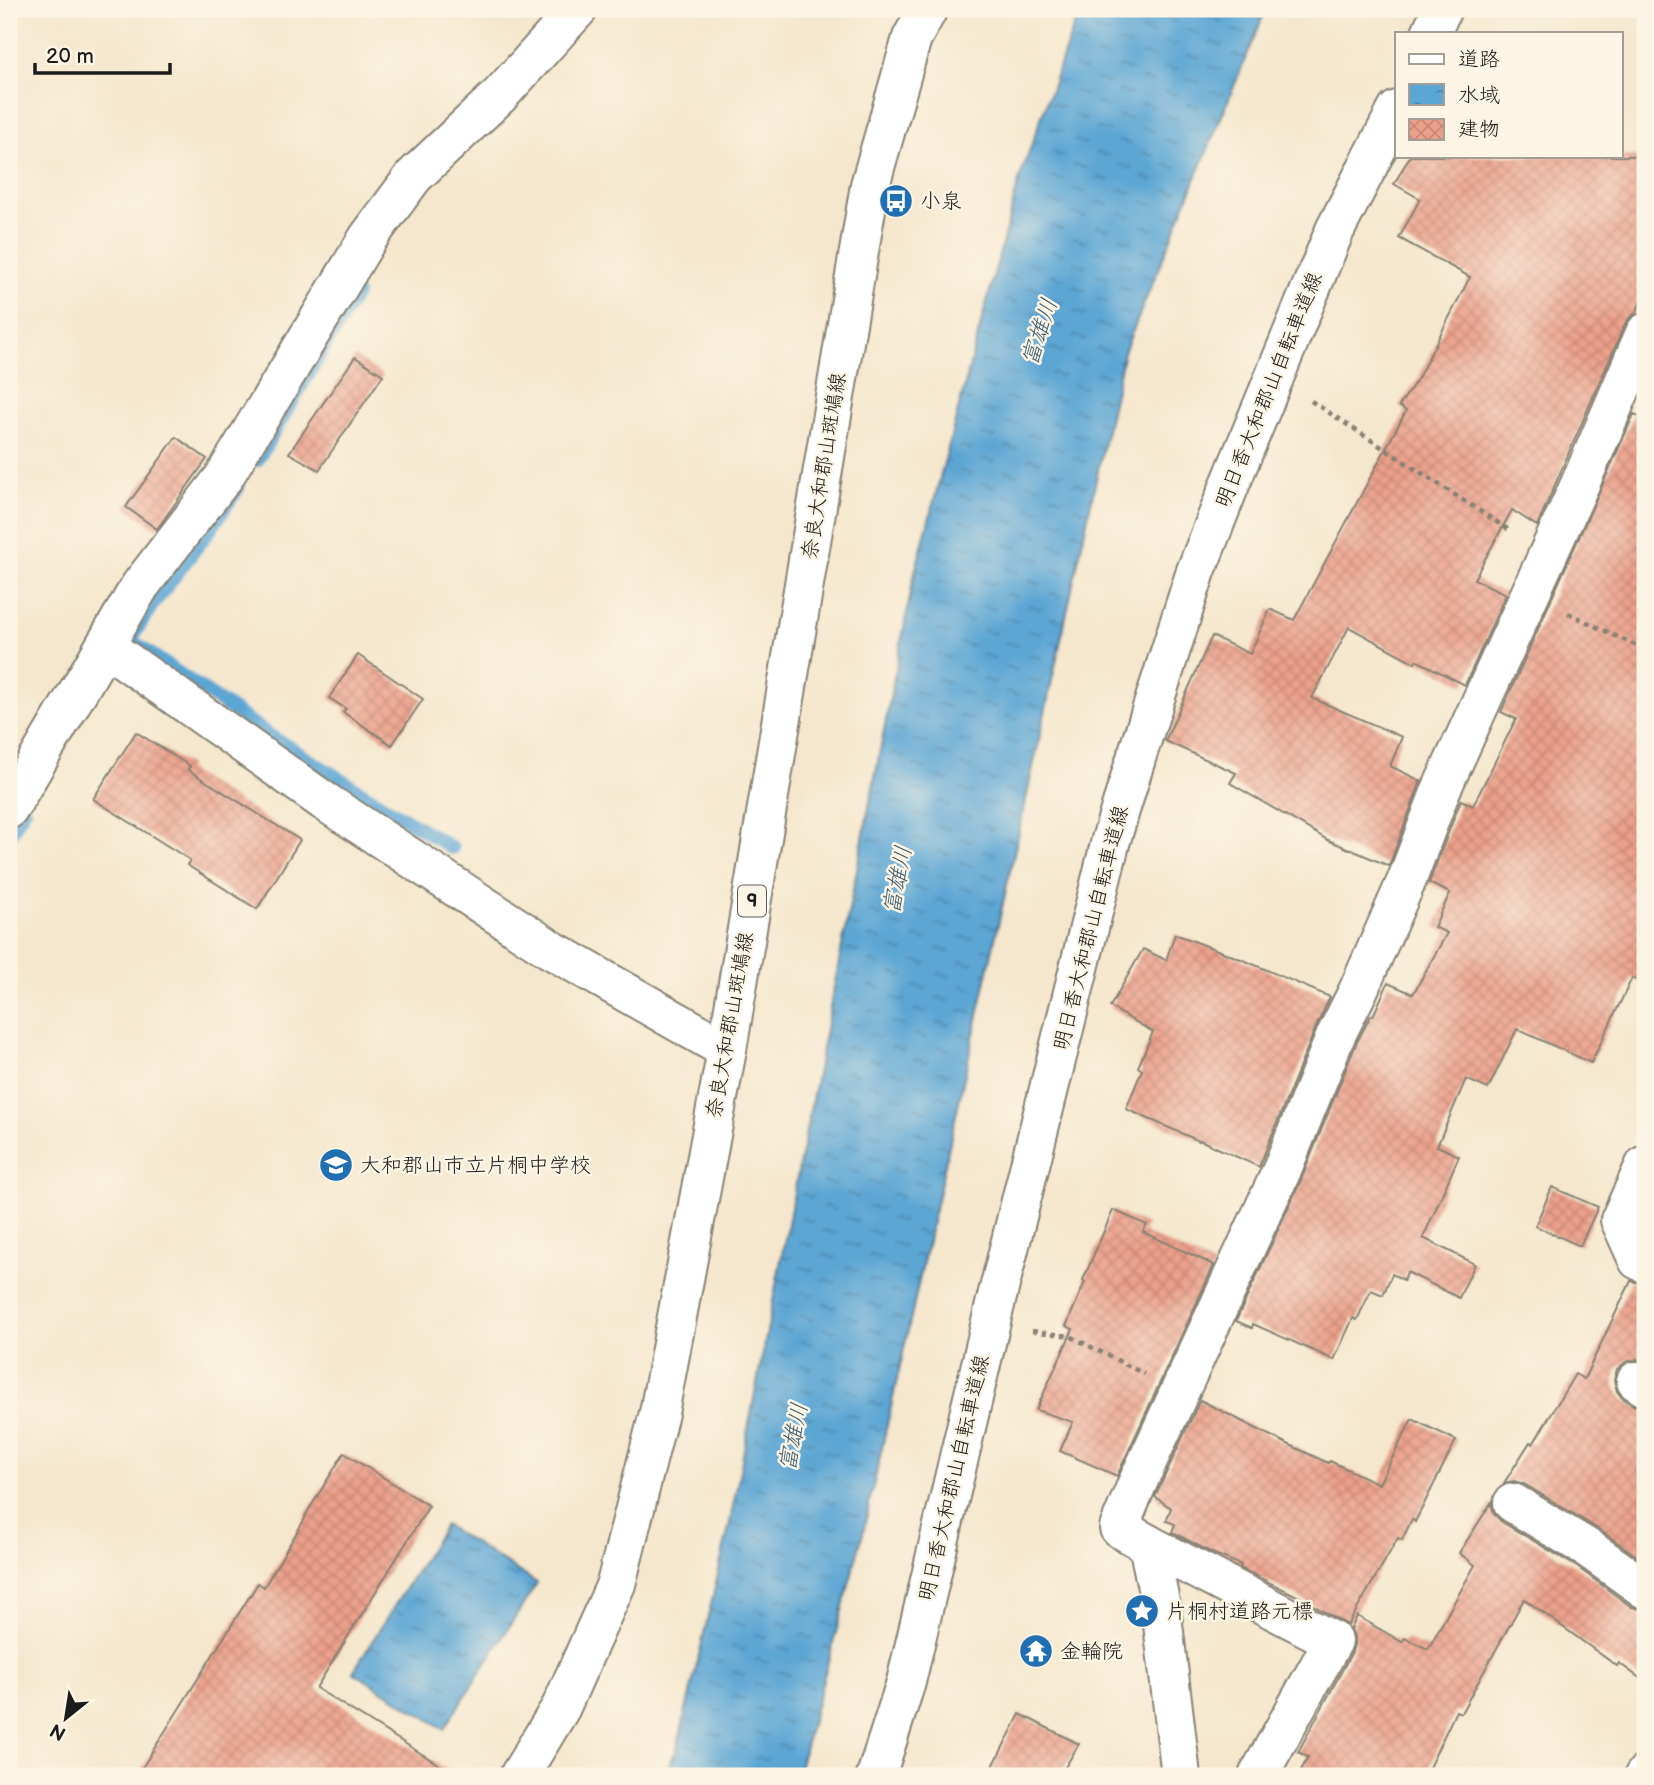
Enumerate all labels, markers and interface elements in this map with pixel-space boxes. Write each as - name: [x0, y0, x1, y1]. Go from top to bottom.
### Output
- scale bar: [35, 32, 170, 76]
- legend: [1395, 32, 1622, 158]
- text: 20 m: [46, 44, 94, 69]
- text: 道路: [1458, 47, 1500, 72]
- text: 水域: [1458, 83, 1500, 108]
- text: 建物: [1458, 117, 1500, 142]
- bus stop icon: 小泉: [877, 182, 915, 220]
- place label: 小泉: [920, 189, 962, 214]
- street label: 明日香大和郡山自転車道線: [1210, 268, 1328, 512]
- water label: 富雄川: [1016, 295, 1064, 369]
- street label: 奈良大和郡山斑鳩線: [797, 371, 851, 561]
- street label: 明日香大和郡山自転車道線: [1048, 803, 1134, 1053]
- water label: 富雄川: [878, 843, 918, 917]
- road number: 9: [738, 886, 766, 917]
- street label: 奈良大和郡山斑鳩線: [701, 930, 759, 1120]
- school or university icon: 大和郡山市立片桐中学校: [317, 1146, 355, 1184]
- place label: 大和郡山市立片桐中学校: [360, 1153, 591, 1178]
- street label: 明日香大和郡山自転車道線: [913, 1352, 995, 1604]
- water label: 富雄川: [774, 1400, 814, 1474]
- place icon: 片桐村道路元標: [1123, 1592, 1161, 1630]
- place label: 片桐村道路元標: [1166, 1599, 1313, 1624]
- temple icon: 金輪院: [1017, 1632, 1055, 1670]
- place label: 金輪院: [1060, 1639, 1123, 1664]
- north arrow: [32, 1684, 102, 1754]
- text: N: [46, 1718, 70, 1745]

